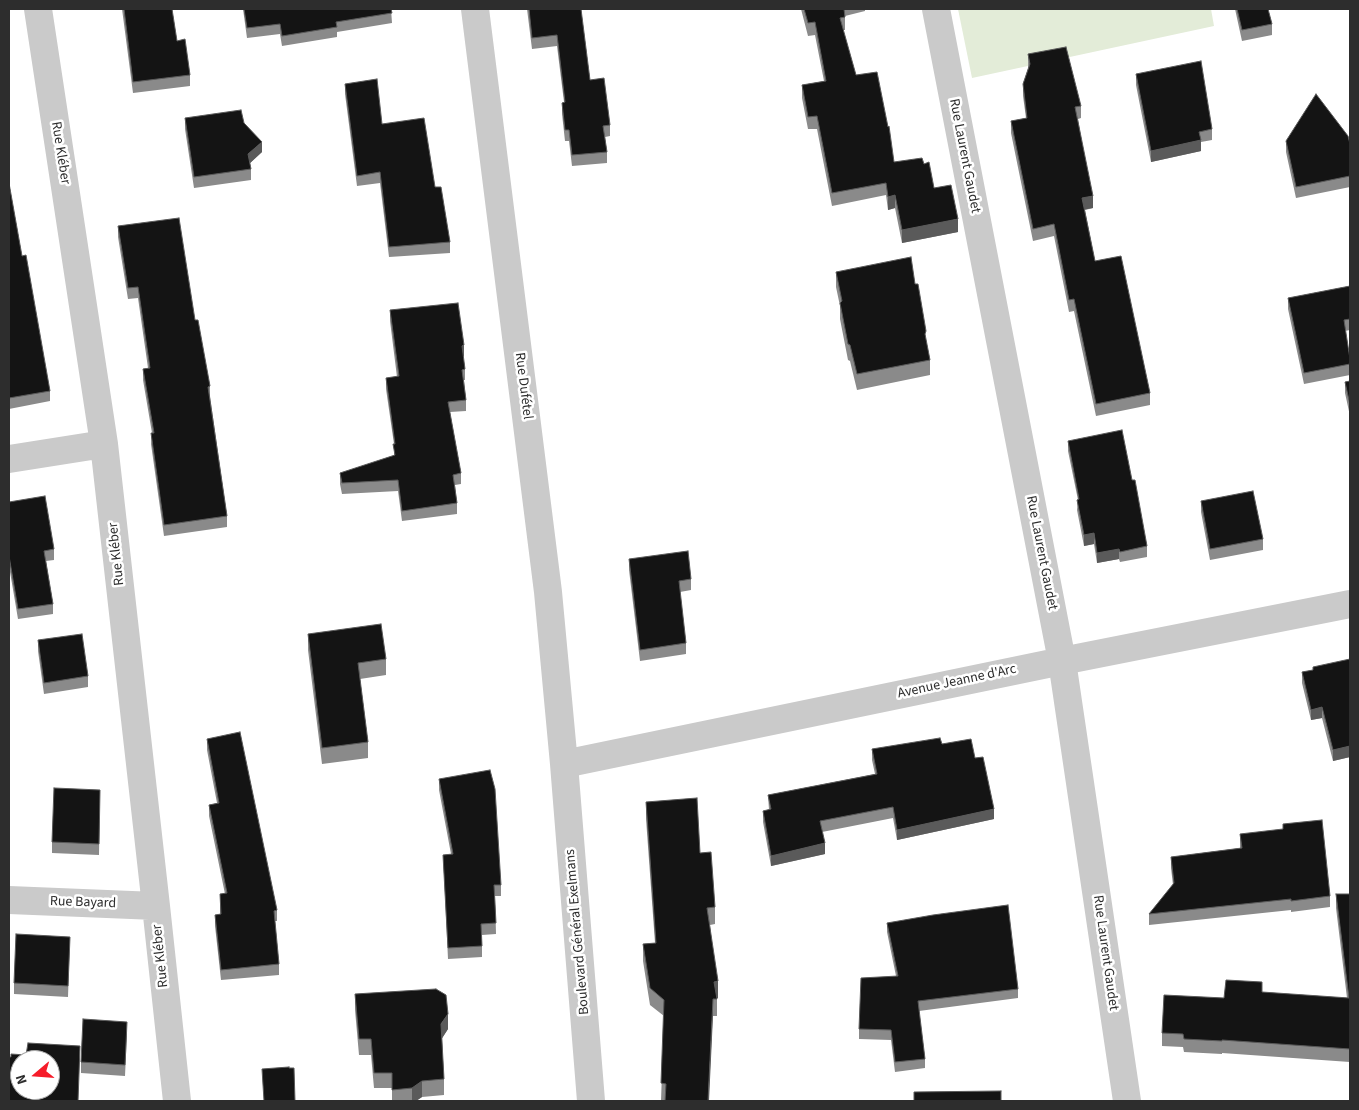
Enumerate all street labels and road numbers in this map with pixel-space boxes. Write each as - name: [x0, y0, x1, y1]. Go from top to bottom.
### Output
- street label: Rue Laurent Gaudet: [945, 97, 983, 215]
- street label: Rue Kléber: [47, 120, 73, 186]
- street label: Rue Dufétel: [511, 352, 535, 420]
- street label: Rue Laurent Gaudet: [1022, 494, 1060, 612]
- street label: Rue Kléber: [105, 522, 129, 586]
- street label: Avenue Jeanne d'Arc: [896, 661, 1018, 703]
- street label: Boulevard Général Exelmans: [562, 848, 594, 1016]
- street label: Rue Bayard: [50, 893, 116, 913]
- street label: Rue Laurent Gaudet: [1089, 894, 1121, 1012]
- street label: Rue Kléber: [149, 924, 173, 988]

